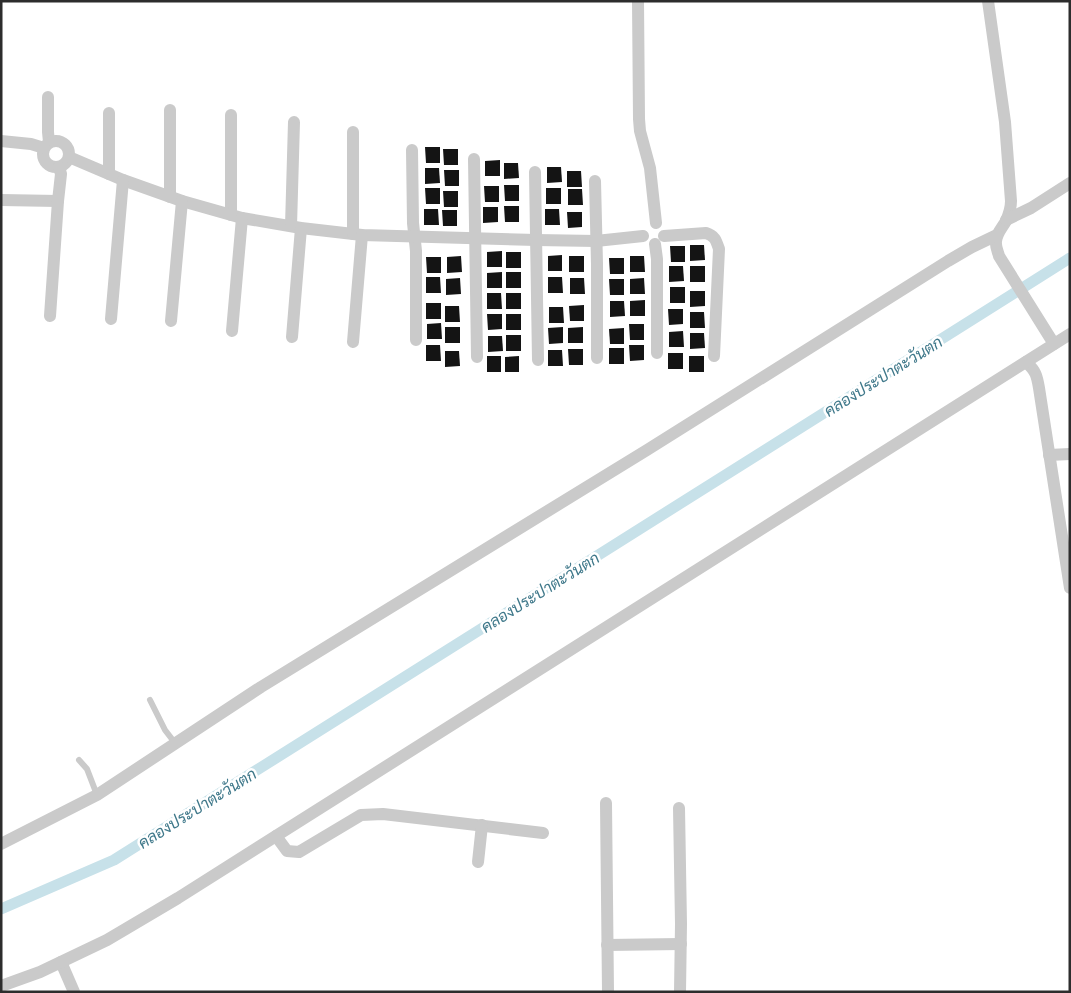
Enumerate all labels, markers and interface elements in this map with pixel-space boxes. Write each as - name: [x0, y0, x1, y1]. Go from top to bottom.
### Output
- water label: คลองประปาตะวันตก: [819, 331, 947, 422]
- water label: คลองประปาตะวันตก: [476, 547, 604, 638]
- water label: คลองประปาตะวันตก: [133, 763, 261, 854]

